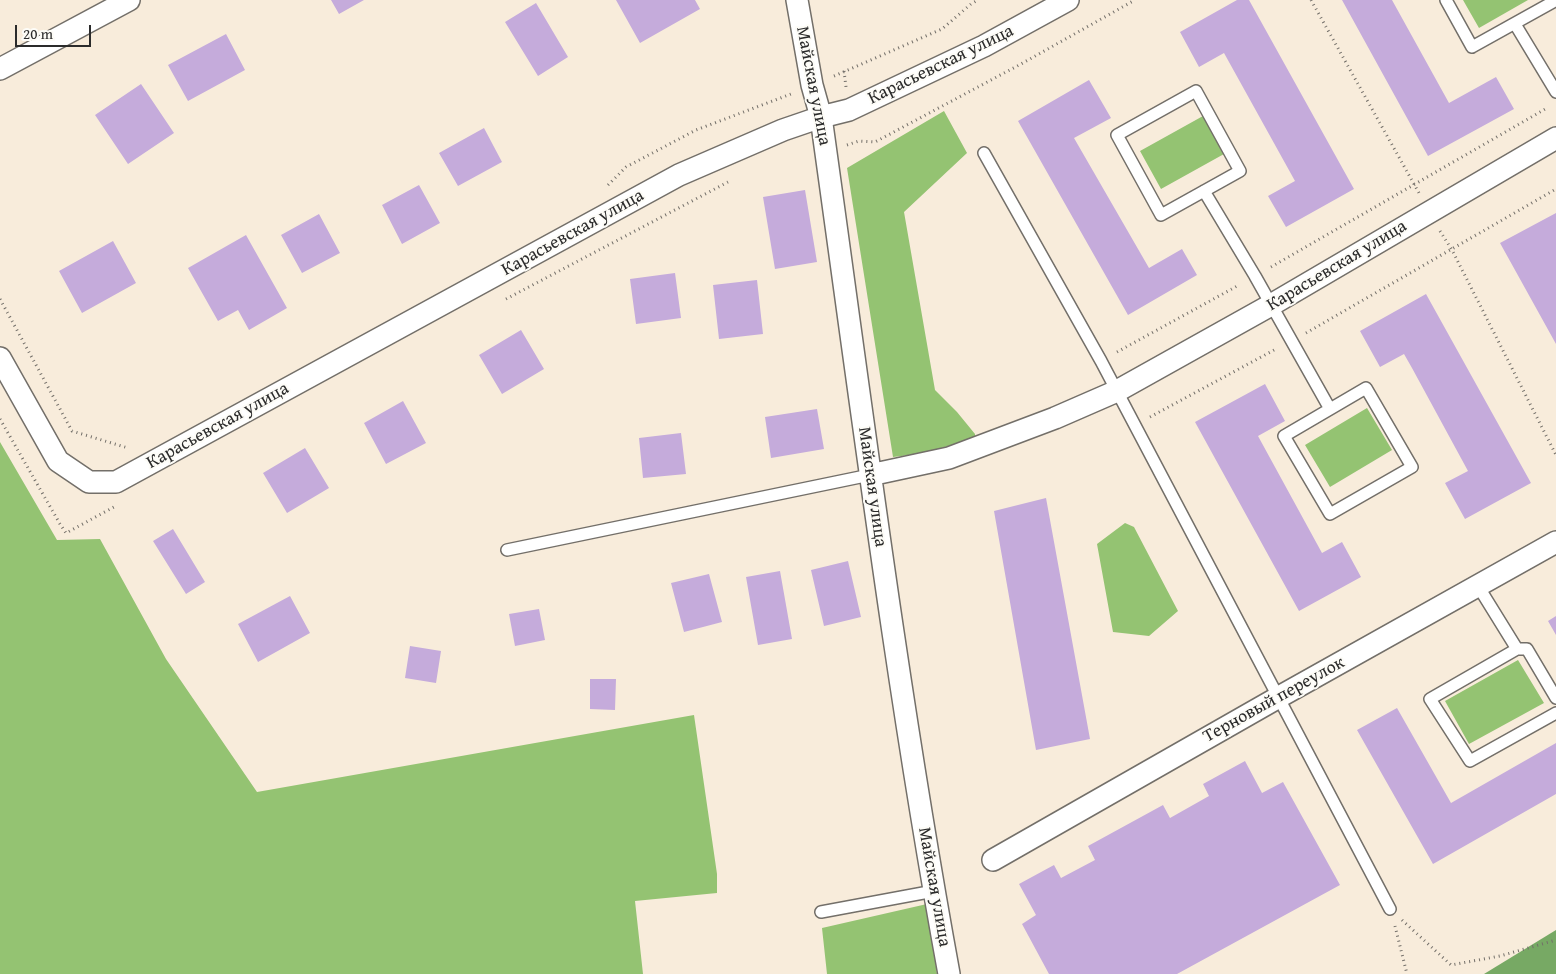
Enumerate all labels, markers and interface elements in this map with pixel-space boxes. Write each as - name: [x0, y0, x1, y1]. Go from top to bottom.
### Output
- scale bar: [18, 15, 94, 47]
- street label: Карасьевская улица: [865, 20, 1017, 110]
- text: 20 m: [23, 23, 53, 44]
- street label: Майская улица: [791, 25, 835, 147]
- street label: Карасьевская улица: [498, 185, 648, 281]
- street label: Карасьевская улица: [1263, 216, 1411, 316]
- street label: Карасьевская улица: [143, 378, 293, 474]
- street label: Майская улица: [853, 426, 891, 548]
- street label: Терновый переулок: [1200, 652, 1348, 748]
- street label: Майская улица: [913, 826, 955, 948]

